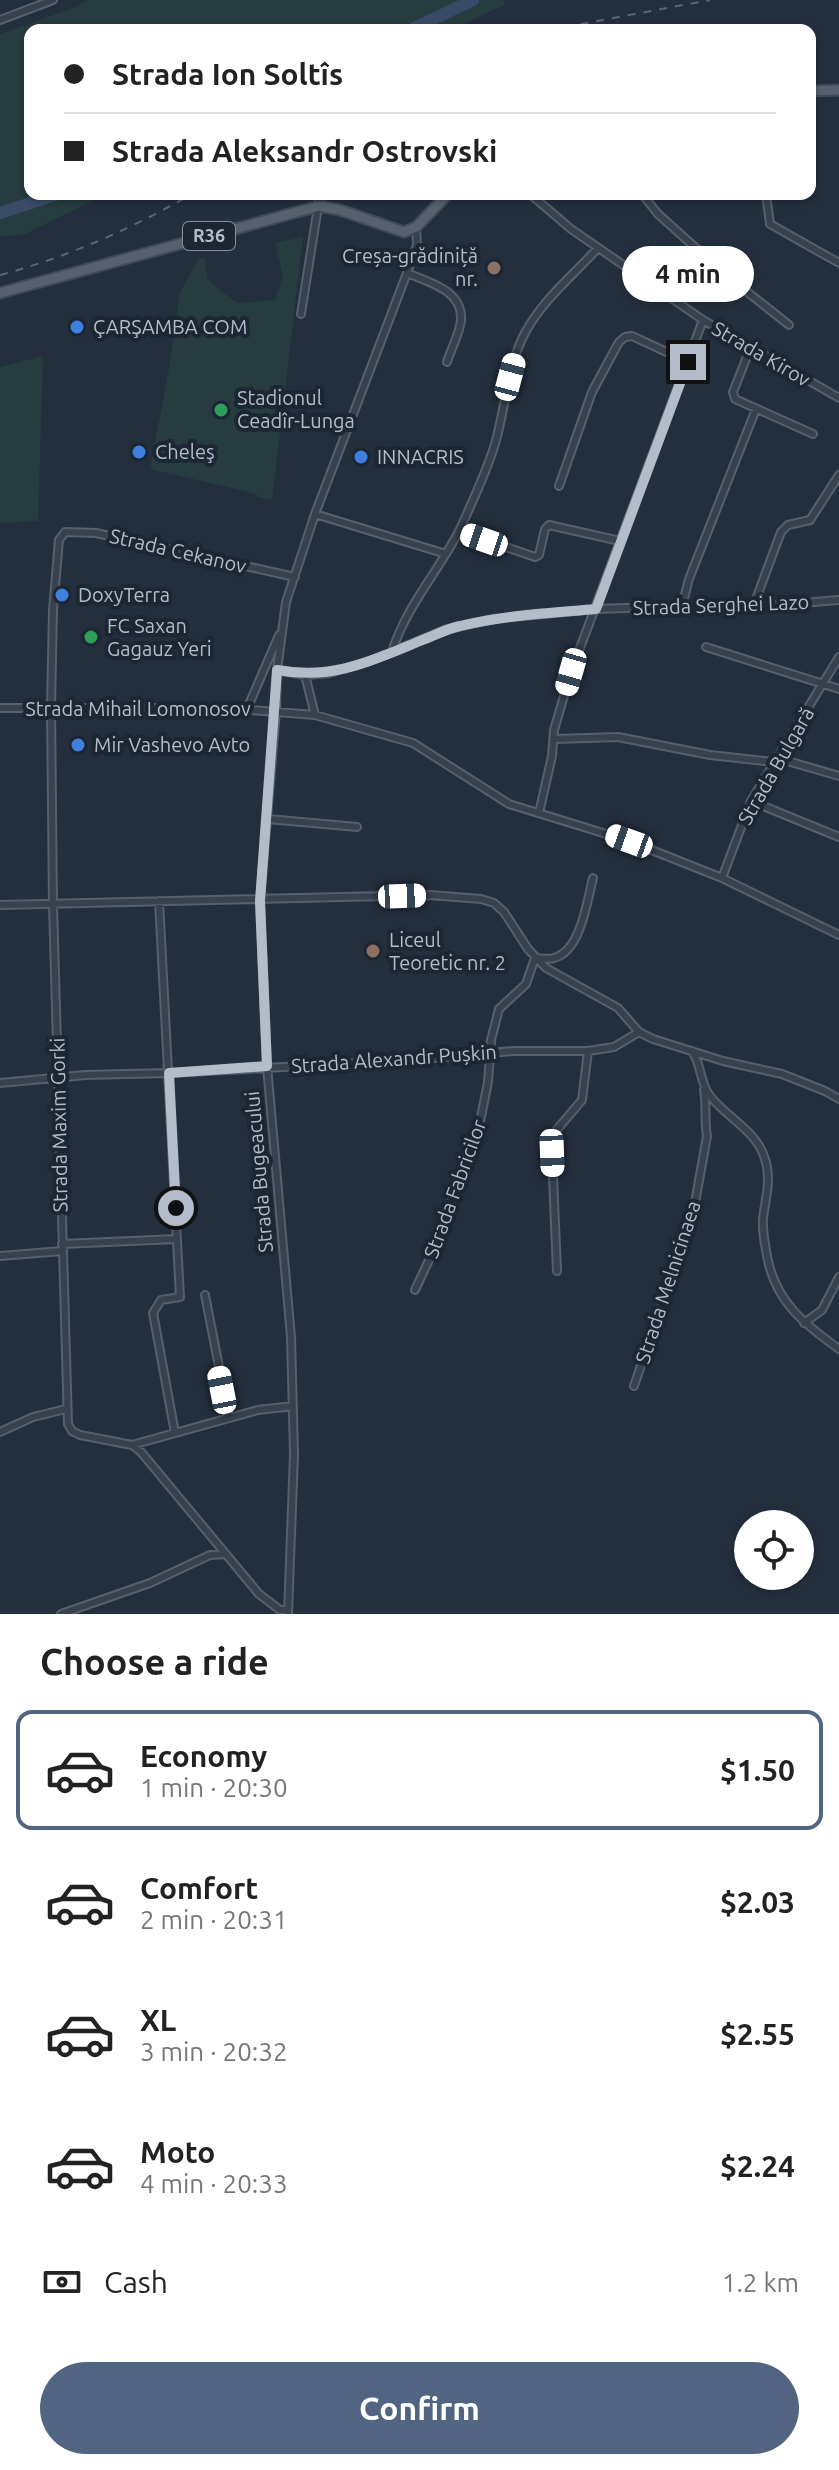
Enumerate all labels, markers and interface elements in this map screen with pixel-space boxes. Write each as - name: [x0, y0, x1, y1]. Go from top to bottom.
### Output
- text: Strada Ion Soltîs: [112, 57, 343, 91]
- text: Strada Aleksandr Ostrovski: [112, 134, 497, 168]
- road number: R36: [183, 222, 235, 250]
- place label: Creșa-grădiniță nr.: [342, 244, 478, 290]
- callout: 4 min: [622, 246, 754, 302]
- marker: Creșa-grădiniță nr.: [485, 259, 503, 277]
- text: 4 min: [655, 259, 721, 288]
- place label: ÇARŞAMBA COM: [93, 315, 247, 338]
- street label: Strada Kirov: [708, 316, 814, 391]
- marker: ÇARŞAMBA COM: [68, 318, 86, 336]
- route end: [670, 344, 706, 380]
- car: [492, 351, 528, 403]
- place label: Stadionul Ceadîr-Lunga: [237, 386, 355, 432]
- marker: Stadionul Ceadîr-Lunga: [212, 401, 230, 419]
- place label: Cheleş: [155, 440, 215, 463]
- marker: Cheleş: [130, 443, 148, 461]
- place label: INNACRIS: [377, 445, 464, 468]
- marker: INNACRIS: [352, 448, 370, 466]
- car: [457, 521, 511, 559]
- street label: Strada Cekanov: [108, 524, 249, 577]
- place label: DoxyTerra: [78, 583, 170, 606]
- marker: DoxyTerra: [53, 586, 71, 604]
- street label: Strada Serghei Lazo: [632, 590, 810, 619]
- place label: FC Saxan Gagauz Yeri: [107, 614, 212, 660]
- marker: FC Saxan Gagauz Yeri: [82, 628, 100, 646]
- car: [553, 646, 589, 698]
- street label: Strada Mihail Lomonosov: [25, 697, 251, 720]
- street label: Strada Bulgară: [733, 703, 818, 829]
- place label: Mir Vashevo Avto: [94, 733, 250, 756]
- marker: Mir Vashevo Avto: [69, 736, 87, 754]
- car: [602, 822, 656, 860]
- car: [378, 883, 426, 909]
- place label: Liceul Teoretic nr. 2: [389, 928, 506, 974]
- marker: Liceul Teoretic nr. 2: [364, 942, 382, 960]
- street label: Strada Maxim Gorki: [45, 1037, 72, 1213]
- street label: Strada Alexandr Pușkin: [290, 1040, 498, 1077]
- street label: Strada Bugeacului: [240, 1090, 277, 1254]
- street label: Strada Fabricilor: [419, 1116, 490, 1261]
- car: [539, 1129, 565, 1177]
- route start: [158, 1190, 194, 1226]
- street label: Strada Melnicinaea: [630, 1198, 705, 1366]
- car: [206, 1364, 238, 1416]
- map controls: [734, 1510, 814, 1590]
- button: locate: [734, 1510, 814, 1590]
- text: Choose a ride: [40, 1641, 269, 1682]
- icon: car: [44, 1734, 116, 1806]
- text: Economy: [140, 1739, 267, 1773]
- text: $1.50: [720, 1753, 795, 1787]
- text: 1 min · 20:30: [140, 1773, 288, 1802]
- icon: car: [44, 1866, 116, 1938]
- text: Comfort: [140, 1871, 258, 1905]
- text: $2.03: [720, 1885, 795, 1919]
- text: 2 min · 20:31: [140, 1905, 288, 1934]
- icon: car: [44, 1998, 116, 2070]
- text: XL: [140, 2003, 176, 2037]
- text: $2.55: [720, 2017, 795, 2051]
- text: 3 min · 20:32: [140, 2037, 288, 2066]
- icon: car: [44, 2130, 116, 2202]
- text: Moto: [140, 2135, 215, 2169]
- text: $2.24: [720, 2149, 795, 2183]
- text: 4 min · 20:33: [140, 2169, 288, 2198]
- icon: cash: [40, 2260, 84, 2304]
- text: Cash: [104, 2265, 168, 2299]
- text: 1.2 km: [722, 2268, 799, 2297]
- button: Confirm: [40, 2362, 799, 2454]

